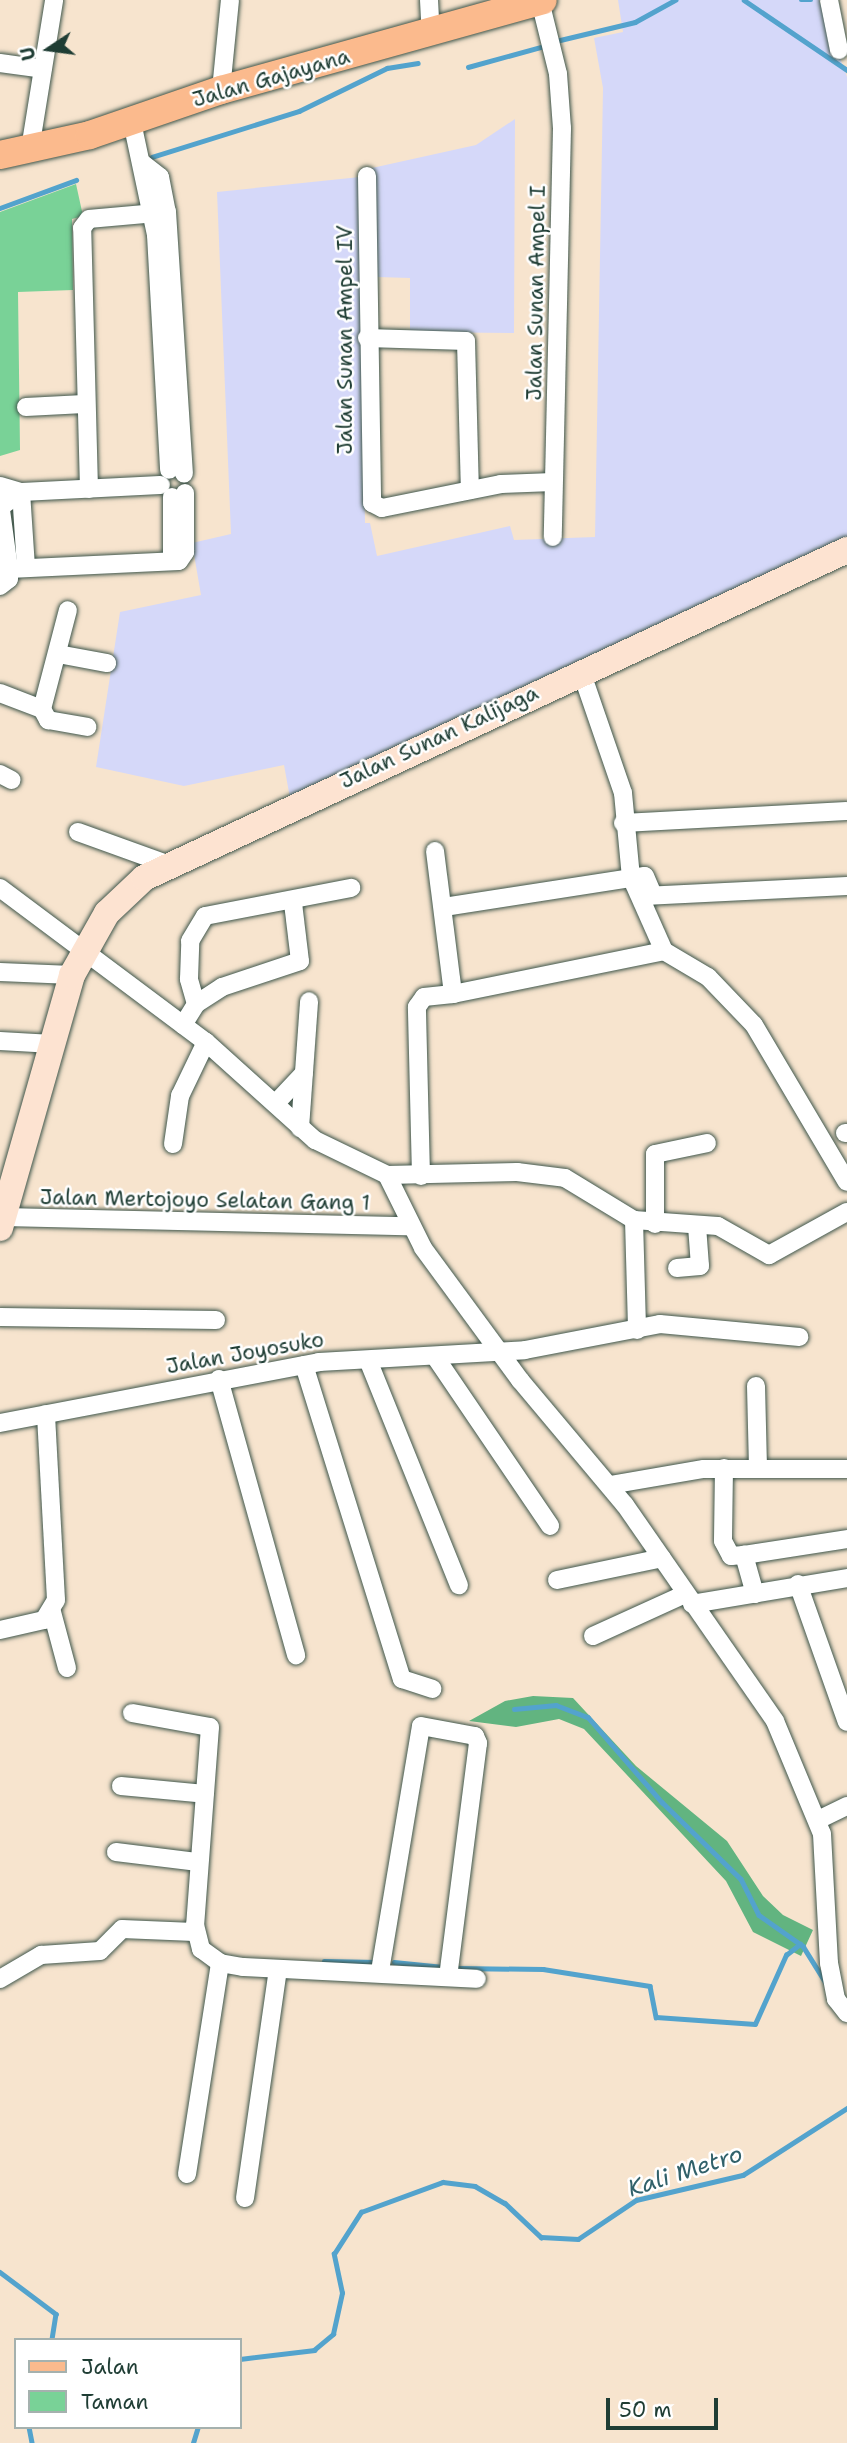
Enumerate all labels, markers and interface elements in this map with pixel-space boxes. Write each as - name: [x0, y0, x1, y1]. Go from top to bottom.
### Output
- north arrow: [14, 14, 84, 84]
- street label: Jalan Gajayana: [189, 43, 353, 113]
- text: U: [14, 45, 42, 63]
- street label: Jalan Sunan Ampel I: [522, 185, 550, 401]
- street label: Jalan Sunan Ampel IV: [332, 225, 358, 455]
- street label: Jalan Sunan Kalijaga: [336, 680, 542, 794]
- street label: Jalan Mertojoyo Selatan Gang 1: [40, 1185, 370, 1215]
- street label: Jalan Joyosuko: [164, 1327, 326, 1379]
- water label: Kali Metro: [624, 2139, 746, 2203]
- legend: [14, 2338, 242, 2429]
- text: Jalan: [81, 2353, 139, 2381]
- scale bar: [609, 2384, 721, 2428]
- text: Taman: [81, 2388, 148, 2416]
- text: 50 m: [619, 2396, 672, 2424]

